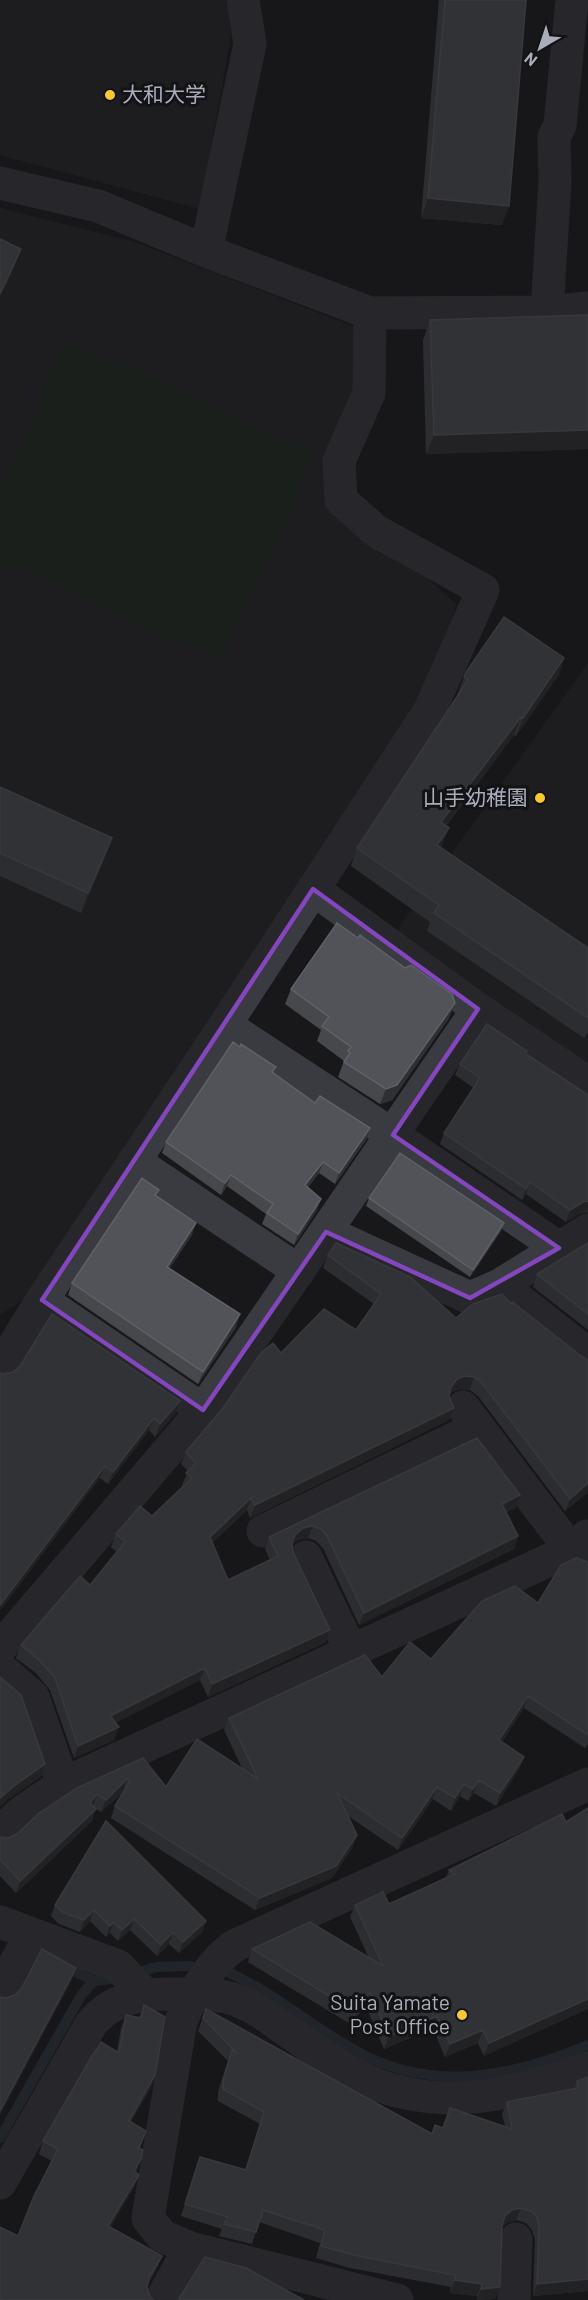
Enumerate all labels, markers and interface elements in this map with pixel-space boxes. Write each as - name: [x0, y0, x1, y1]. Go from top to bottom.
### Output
- north arrow: [510, 18, 570, 78]
- text: N: [520, 49, 540, 71]
- place label: 大和大学: [122, 81, 206, 106]
- marker: 大和大学: [103, 88, 117, 102]
- place label: 山手幼稚園: [423, 784, 528, 809]
- marker: 山手幼稚園: [533, 791, 547, 805]
- place label: Suita Yamate Post Office: [330, 1989, 450, 2038]
- marker: Suita Yamate Post Office: [455, 2008, 469, 2022]

